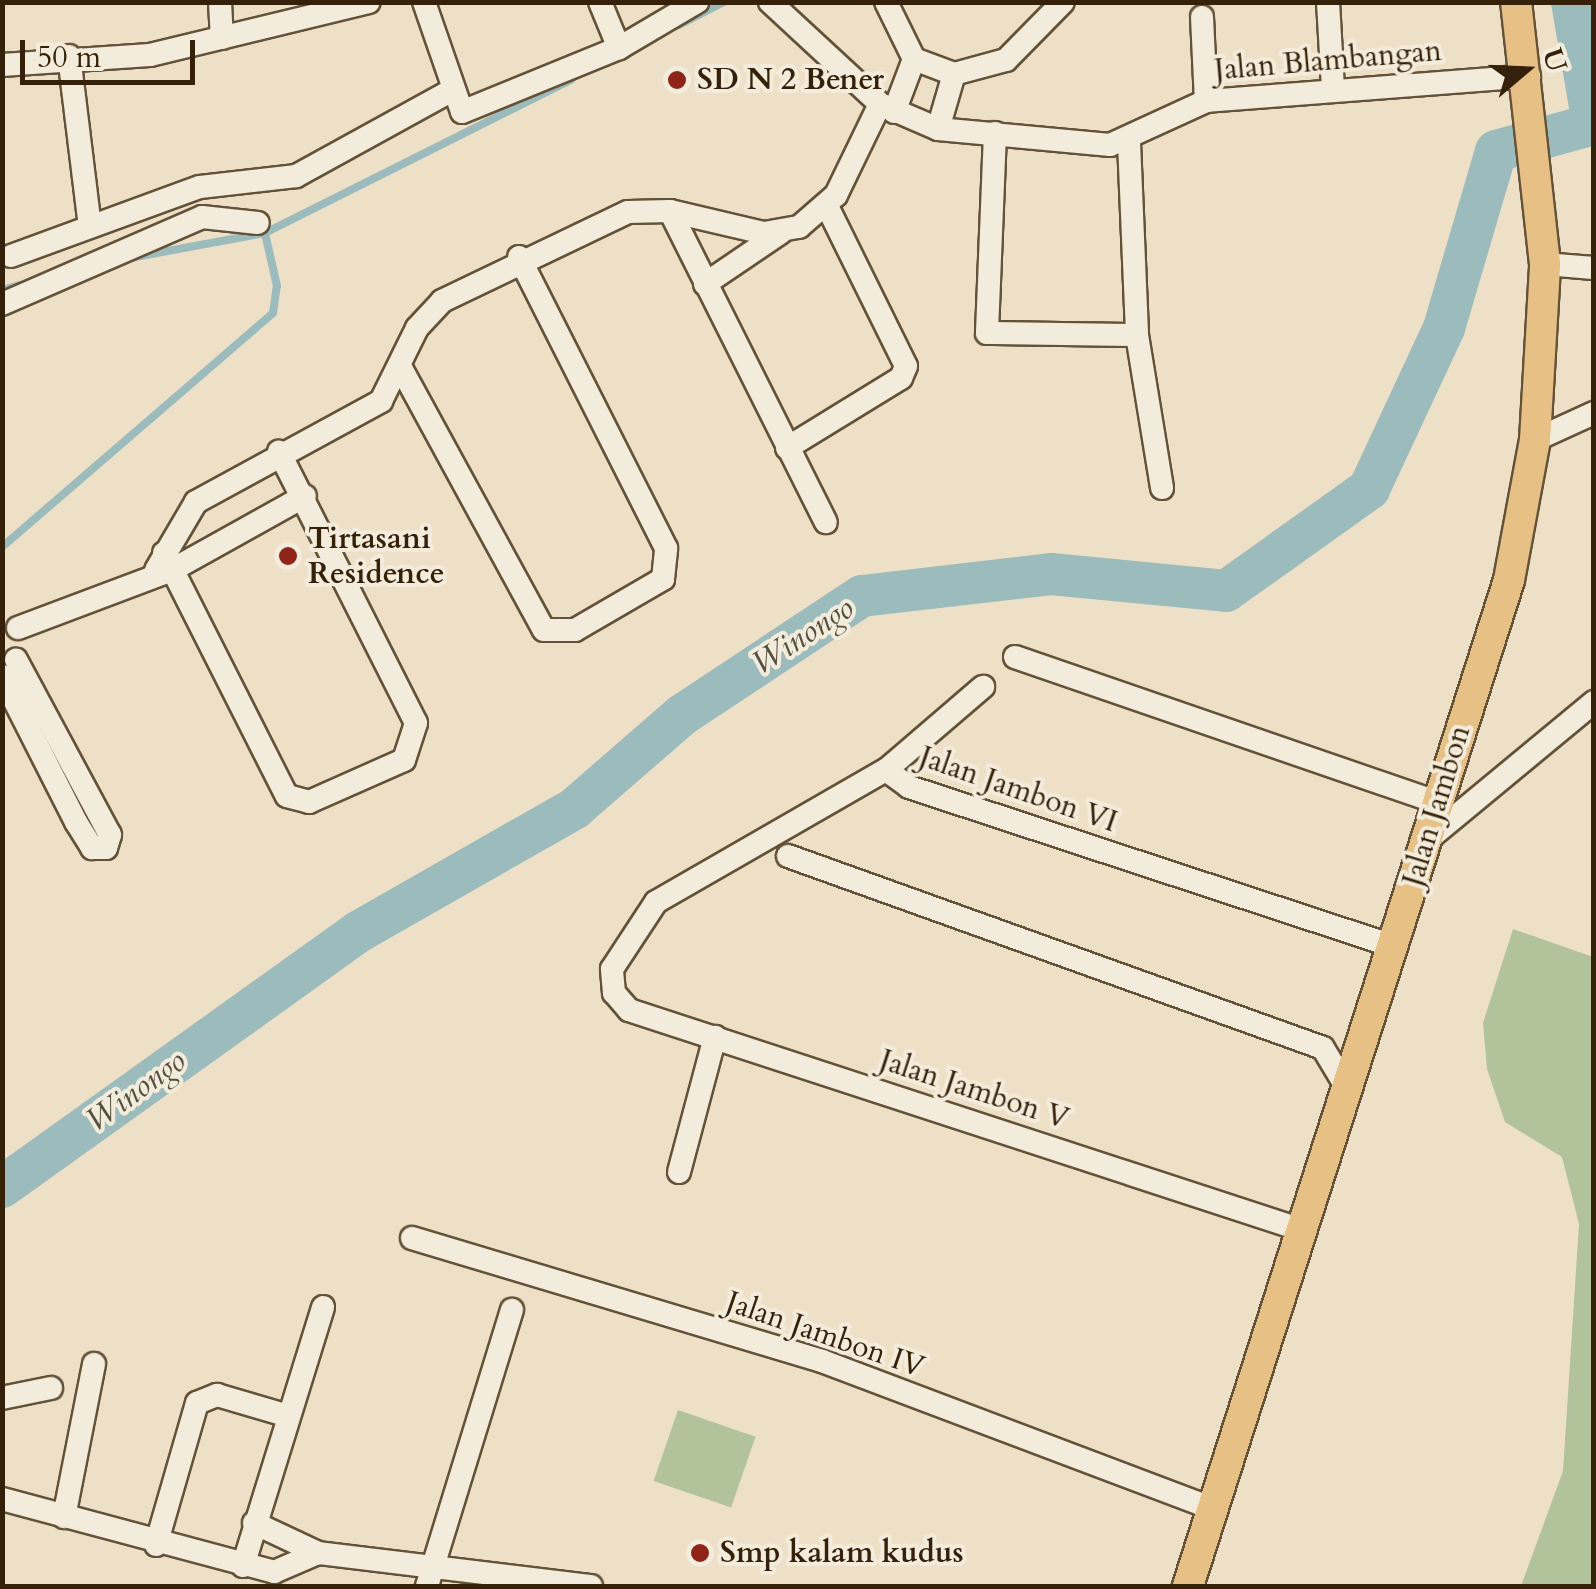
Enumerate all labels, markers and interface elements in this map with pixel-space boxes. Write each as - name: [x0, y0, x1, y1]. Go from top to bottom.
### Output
- scale bar: [25, 20, 200, 82]
- north arrow: [1476, 20, 1576, 120]
- street label: Jalan Blambangan: [1213, 33, 1443, 89]
- text: 50 m: [37, 37, 101, 78]
- text: U: [1533, 43, 1576, 77]
- place label: SD N 2 Bener: [697, 62, 884, 98]
- marker: SD N 2 Bener: [666, 69, 688, 91]
- place label: Tirtasani Residence: [308, 521, 445, 592]
- marker: Tirtasani Residence: [277, 545, 299, 567]
- water label: Winongo: [745, 589, 861, 683]
- street label: Jalan Jambon: [1395, 721, 1479, 891]
- street label: Jalan Jambon VI: [914, 739, 1122, 841]
- water label: Winongo: [79, 1042, 193, 1140]
- street label: Jalan Jambon V: [875, 1042, 1073, 1138]
- street label: Jalan Jambon IV: [721, 1284, 929, 1386]
- place label: Smp kalam kudus: [720, 1535, 964, 1571]
- marker: Smp kalam kudus: [689, 1542, 711, 1564]

